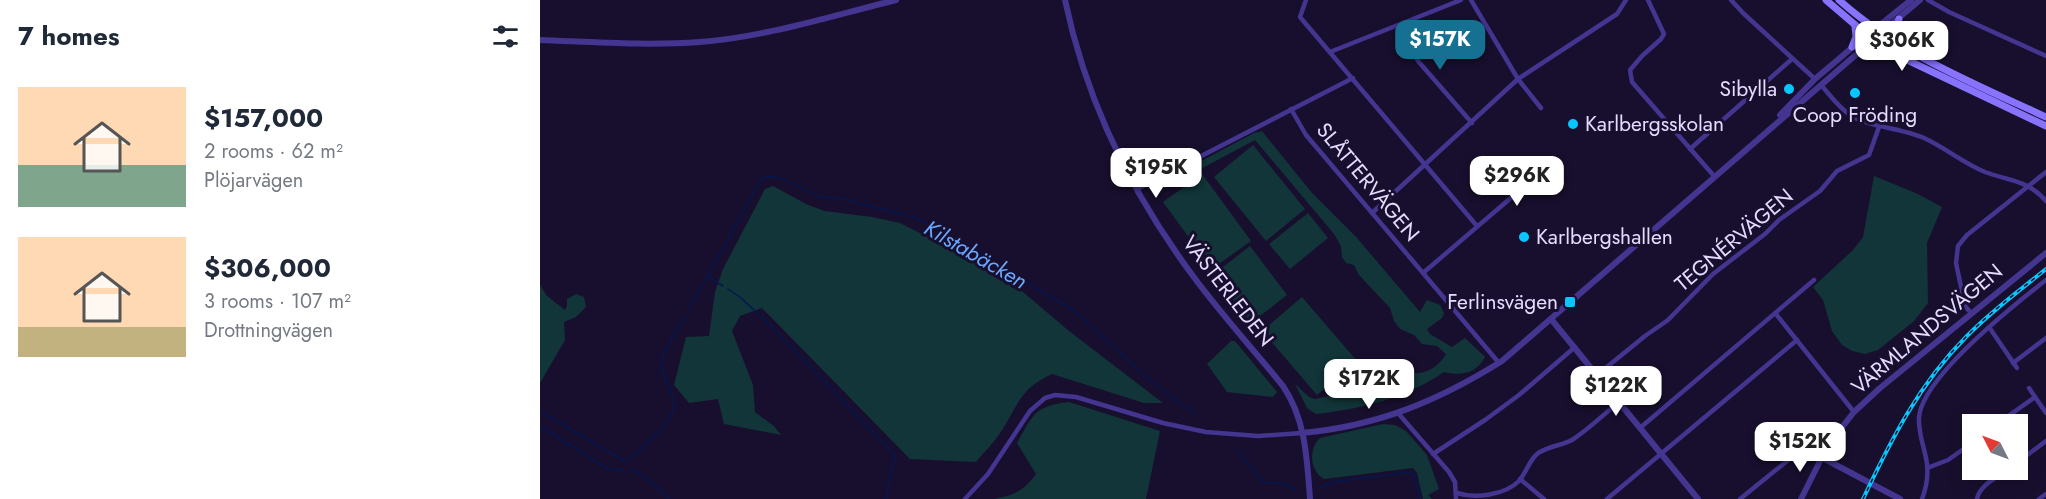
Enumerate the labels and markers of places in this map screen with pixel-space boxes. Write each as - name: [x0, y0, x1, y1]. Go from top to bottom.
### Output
- pin: $157K: [1398, 20, 1482, 71]
- pin: $306K: [1860, 21, 1944, 72]
- place label: Sibylla: [1719, 74, 1777, 104]
- marker: Sibylla: [1782, 82, 1796, 96]
- marker: Coop Fröding: [1848, 86, 1862, 100]
- place label: Coop Fröding: [1793, 100, 1917, 130]
- place label: Karlbergsskolan: [1585, 109, 1724, 139]
- marker: Karlbergsskolan: [1566, 117, 1580, 131]
- pin: $195K: [1114, 148, 1198, 199]
- pin: $296K: [1475, 156, 1559, 207]
- place label: Karlbergshallen: [1536, 222, 1673, 252]
- marker: Karlbergshallen: [1517, 230, 1531, 244]
- place label: Ferlinsvägen: [1447, 287, 1558, 317]
- marker: Ferlinsvägen: [1563, 295, 1577, 309]
- pin: $172K: [1327, 359, 1411, 410]
- pin: $122K: [1574, 366, 1658, 417]
- pin: $152K: [1758, 422, 1842, 473]

